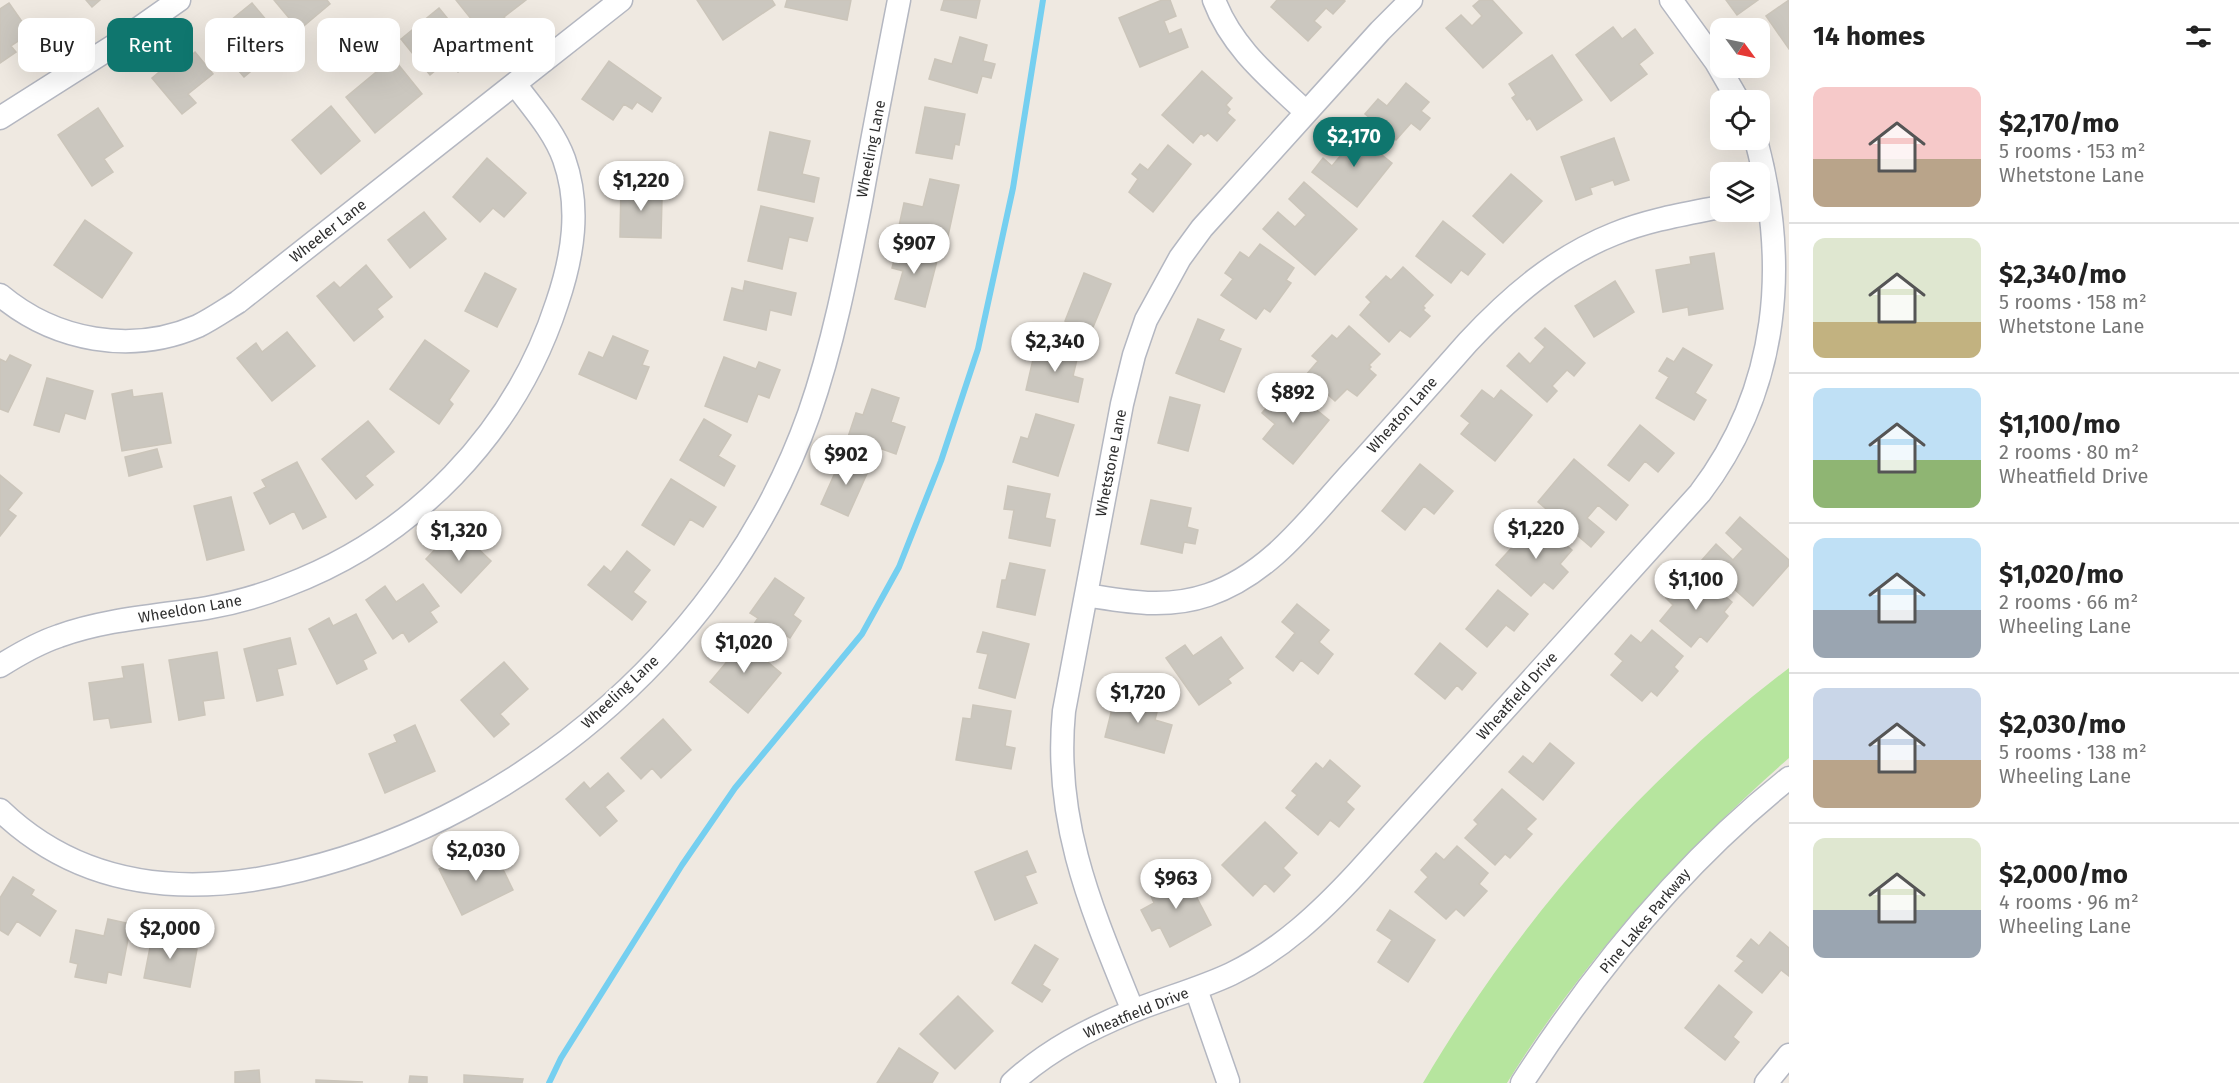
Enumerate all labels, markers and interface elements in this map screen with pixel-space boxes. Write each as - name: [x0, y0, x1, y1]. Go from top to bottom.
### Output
- chip: Buy: [18, 18, 95, 72]
- chip: Rent: [107, 18, 193, 72]
- chip: Filters: [205, 18, 305, 72]
- chip: New: [317, 18, 400, 72]
- chip: Apartment: [412, 18, 555, 72]
- north arrow: [1710, 18, 1770, 78]
- map controls: [1710, 18, 1770, 222]
- icon: filters: [2182, 20, 2215, 53]
- text: 14 homes: [1813, 21, 1925, 52]
- button: locate: [1710, 90, 1770, 150]
- street label: Wheeling Lane: [853, 99, 889, 199]
- text: $2,170/mo: [1999, 108, 2119, 139]
- icon: home: [1861, 111, 1933, 183]
- pin: $2,170: [1305, 117, 1403, 168]
- text: $2,170: [1327, 124, 1381, 148]
- text: 5 rooms · 153 m²: [1999, 139, 2146, 163]
- pin: $1,220: [592, 161, 690, 212]
- button: layers: [1710, 162, 1770, 222]
- text: Whetstone Lane: [1999, 163, 2144, 187]
- text: $1,220: [613, 168, 669, 192]
- street label: Wheeler Lane: [286, 196, 370, 266]
- pin: $907: [878, 224, 950, 275]
- text: $907: [893, 231, 935, 255]
- text: $2,340/mo: [1999, 259, 2126, 290]
- icon: home: [1861, 262, 1933, 334]
- text: 5 rooms · 158 m²: [1999, 290, 2147, 314]
- text: Whetstone Lane: [1999, 314, 2144, 338]
- pin: $2,340: [1006, 322, 1104, 373]
- text: $2,340: [1025, 329, 1085, 353]
- pin: $892: [1257, 373, 1329, 424]
- street label: Wheaton Lane: [1363, 373, 1441, 457]
- text: $892: [1271, 380, 1315, 404]
- street label: Whetstone Lane: [1092, 408, 1130, 518]
- text: $1,100/mo: [1999, 409, 2120, 440]
- icon: home: [1861, 412, 1933, 484]
- pin: $902: [810, 435, 882, 486]
- text: 2 rooms · 80 m²: [1999, 440, 2139, 464]
- text: $902: [824, 442, 868, 466]
- text: Wheatfield Drive: [1999, 464, 2148, 488]
- pin: $1,220: [1487, 509, 1585, 560]
- pin: $1,320: [410, 511, 508, 562]
- text: $1,220: [1508, 516, 1564, 540]
- text: $1,320: [431, 518, 487, 542]
- text: $1,020/mo: [1999, 559, 2124, 590]
- pin: $1,100: [1647, 560, 1745, 611]
- icon: home: [1861, 562, 1933, 634]
- text: $1,100: [1668, 567, 1724, 591]
- text: 2 rooms · 66 m²: [1999, 590, 2138, 614]
- street label: Wheeldon Lane: [137, 591, 243, 627]
- text: Wheeling Lane: [1999, 614, 2131, 638]
- pin: $1,020: [695, 623, 793, 674]
- text: $1,020: [715, 630, 773, 654]
- street label: Wheatfield Drive: [1473, 648, 1561, 744]
- street label: Wheeling Lane: [578, 652, 662, 732]
- pin: $1,720: [1089, 673, 1187, 724]
- text: $1,720: [1110, 680, 1166, 704]
- text: $2,030/mo: [1999, 709, 2126, 740]
- icon: home: [1861, 712, 1933, 784]
- text: 5 rooms · 138 m²: [1999, 740, 2147, 764]
- text: Wheeling Lane: [1999, 764, 2131, 788]
- pin: $2,030: [427, 831, 525, 882]
- text: $2,030: [446, 838, 506, 862]
- pin: $963: [1140, 859, 1212, 910]
- text: $2,000/mo: [1999, 859, 2128, 890]
- icon: home: [1861, 862, 1933, 934]
- street label: Pine Lakes Parkway: [1596, 864, 1695, 977]
- text: $963: [1154, 866, 1198, 890]
- text: 4 rooms · 96 m²: [1999, 890, 2139, 914]
- pin: $2,000: [121, 909, 219, 960]
- text: Wheeling Lane: [1999, 914, 2131, 938]
- text: $2,000: [140, 916, 200, 940]
- street label: Wheatfield Drive: [1081, 984, 1191, 1042]

